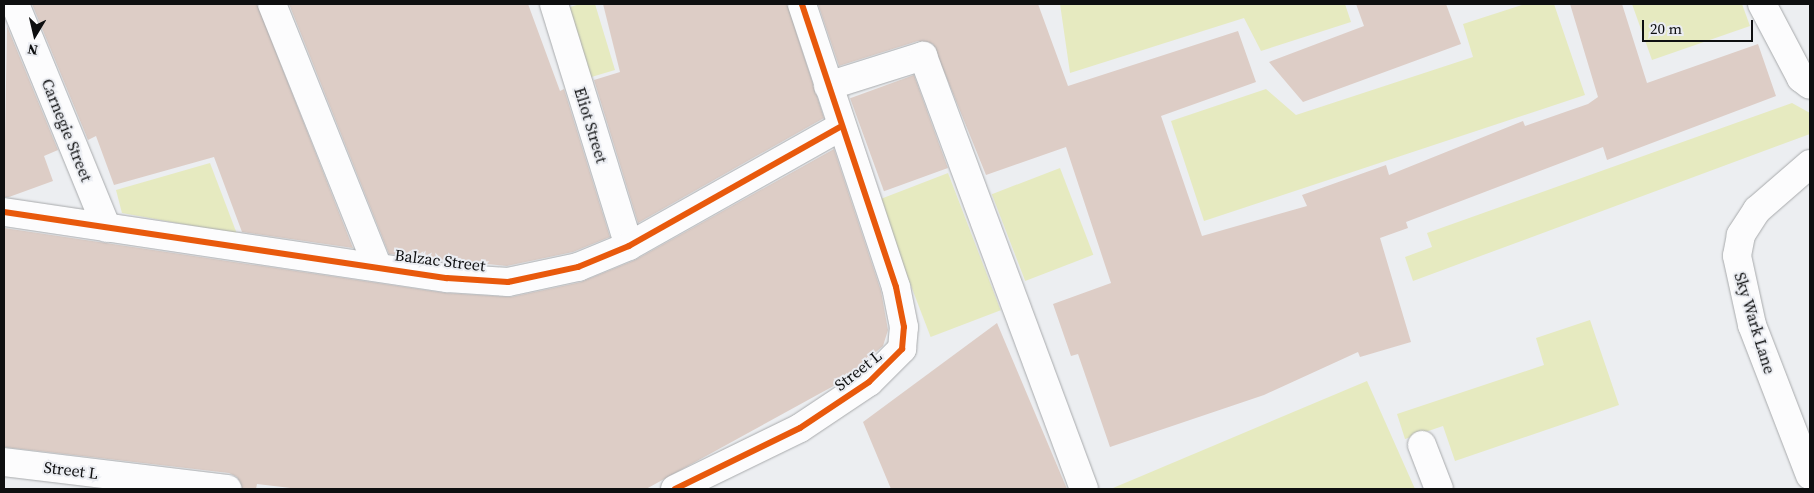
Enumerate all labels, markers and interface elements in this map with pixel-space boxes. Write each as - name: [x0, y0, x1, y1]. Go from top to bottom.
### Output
- north arrow: [10, 10, 60, 60]
- scale bar: [1644, 10, 1755, 42]
- text: 20 m: [1650, 18, 1682, 39]
- text: N: [26, 39, 39, 60]
- street label: Carnegie Street: [38, 76, 96, 184]
- street label: Eliot Street: [570, 85, 612, 165]
- street label: Balzac Street: [394, 245, 486, 275]
- street label: Sky Wark Lane: [1730, 270, 1780, 376]
- street label: Street L: [831, 346, 885, 394]
- street label: Street L: [43, 457, 99, 483]

